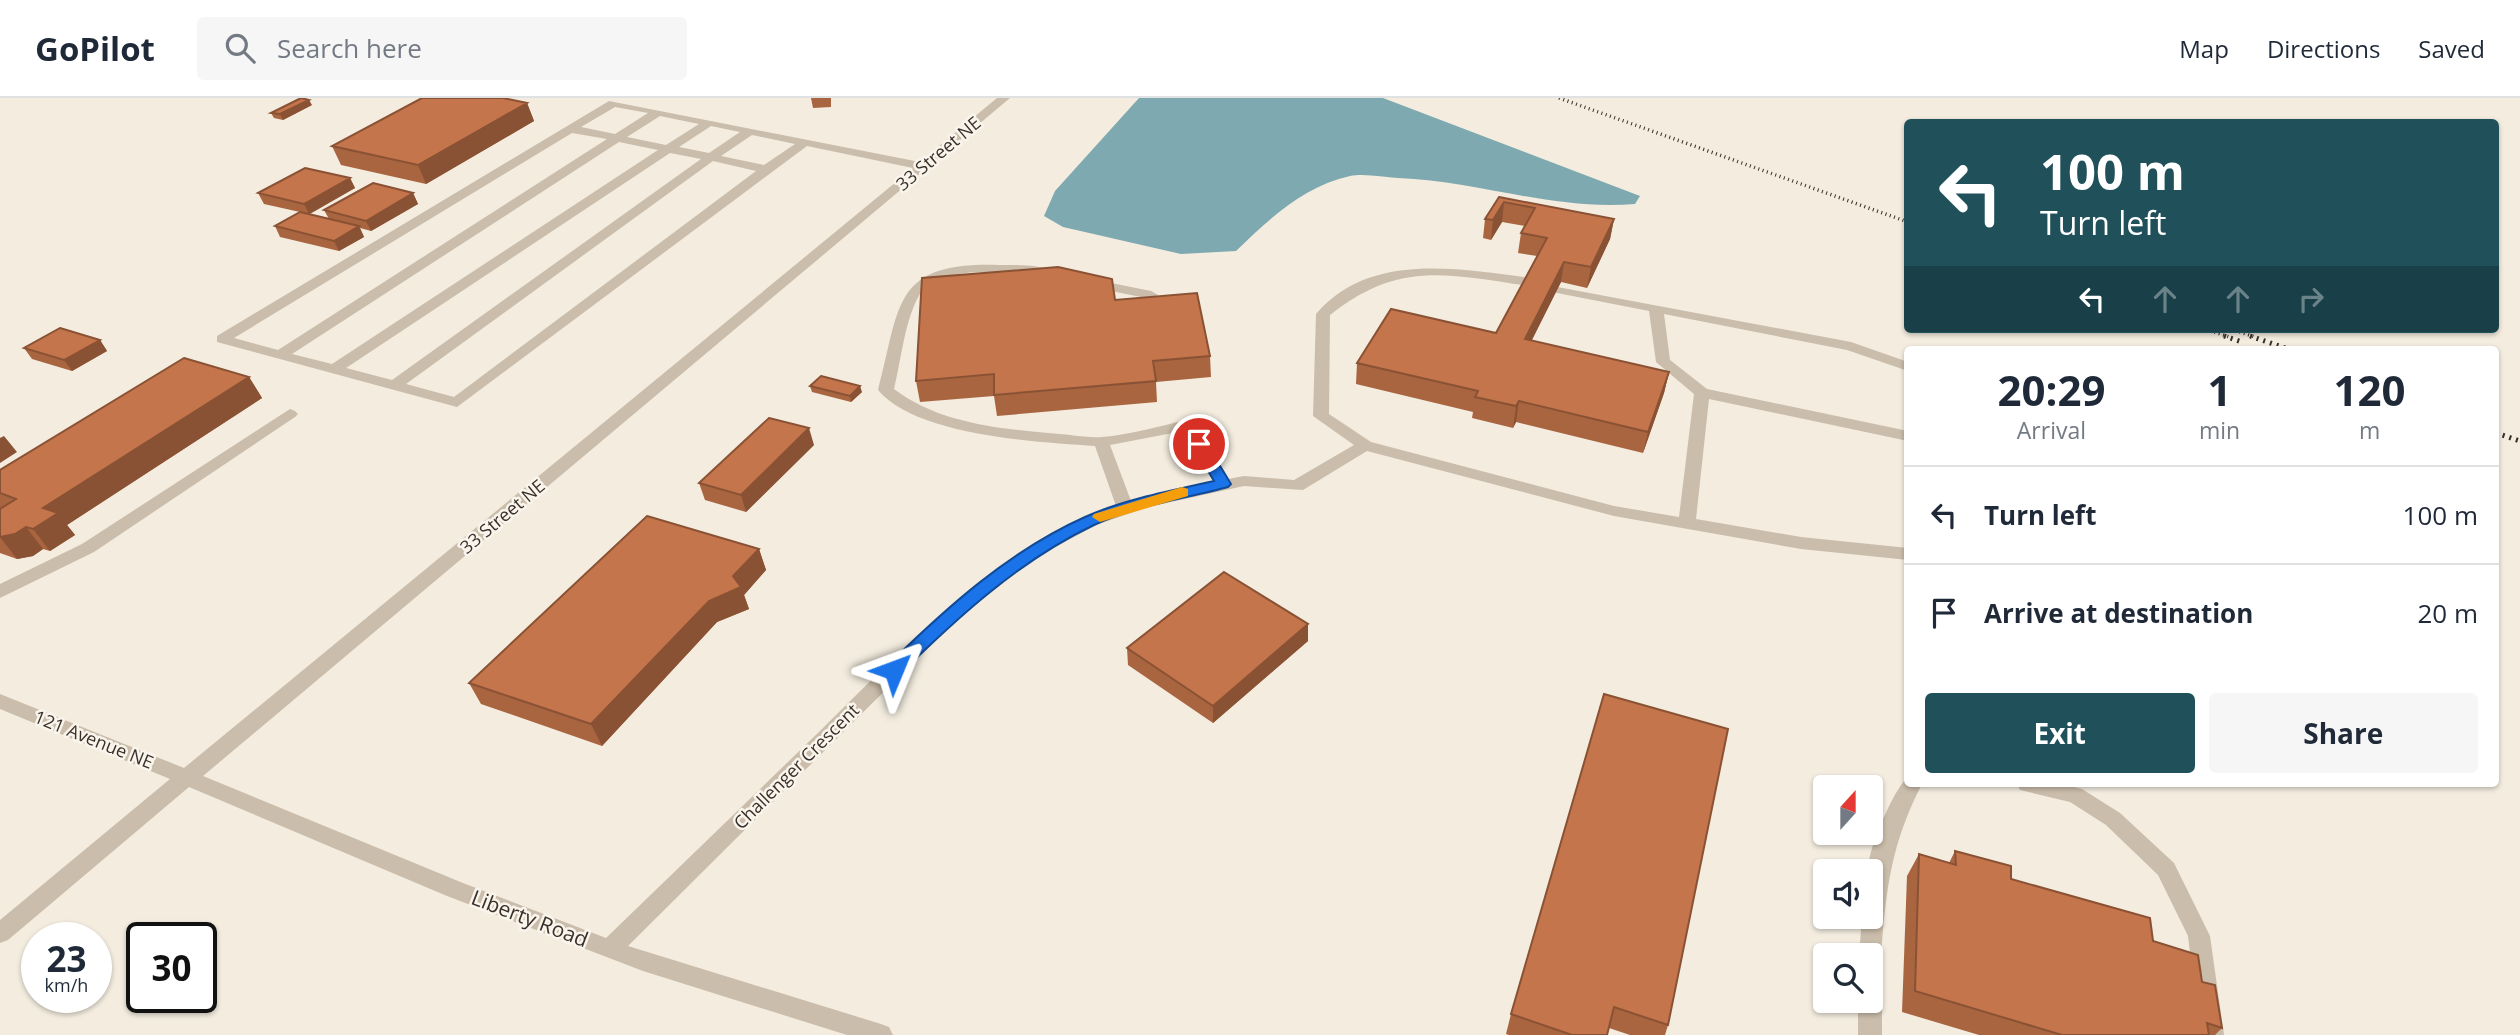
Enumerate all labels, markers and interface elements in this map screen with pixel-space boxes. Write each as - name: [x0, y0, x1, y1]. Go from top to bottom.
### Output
- search box: [197, 17, 687, 80]
- text: GoPilot: [35, 26, 155, 71]
- icon: search: [221, 29, 259, 67]
- text: Search here: [277, 30, 422, 66]
- text: Map: [2179, 32, 2229, 65]
- text: Directions: [2267, 32, 2380, 65]
- text: Saved: [2418, 32, 2485, 65]
- street label: 33 Street NE: [891, 110, 985, 196]
- text: 100 m: [2040, 138, 2185, 204]
- icon: left: [1925, 147, 2016, 238]
- text: Turn left: [2040, 201, 2166, 244]
- icon: left: [2073, 280, 2111, 318]
- icon: ahead: [2146, 280, 2184, 318]
- icon: ahead: [2219, 280, 2257, 318]
- icon: right: [2292, 280, 2330, 318]
- text: 20:29: [1997, 361, 2105, 418]
- text: 1: [2207, 361, 2232, 418]
- text: 120: [2334, 361, 2406, 418]
- pin: [1169, 414, 1229, 474]
- text: Arrival: [2017, 414, 2086, 446]
- text: min: [2199, 414, 2240, 446]
- text: m: [2359, 414, 2380, 446]
- icon: arrive: [1180, 425, 1218, 463]
- street label: 33 Street NE: [455, 473, 549, 559]
- icon: left: [1925, 496, 1963, 534]
- text: Turn left: [1984, 497, 2096, 533]
- text: 100 m: [2403, 497, 2478, 533]
- icon: arrive: [1925, 594, 1963, 632]
- text: Arrive at destination: [1984, 595, 2253, 631]
- text: 20 m: [2417, 595, 2478, 631]
- position arrow: [857, 633, 931, 707]
- button: Exit: [1925, 693, 2195, 773]
- button: Share: [2209, 693, 2478, 773]
- street label: Challenger Crescent: [728, 698, 864, 834]
- street label: 121 Avenue NE: [31, 704, 157, 774]
- north arrow: [1813, 775, 1883, 845]
- map controls: [1813, 775, 1883, 1013]
- button: sound: [1813, 859, 1883, 929]
- street label: Liberty Road: [468, 883, 592, 953]
- speed limit sign: 30: [126, 922, 217, 1013]
- text: 23: [46, 935, 87, 982]
- button: search: [1813, 943, 1883, 1013]
- text: km/h: [45, 973, 88, 997]

